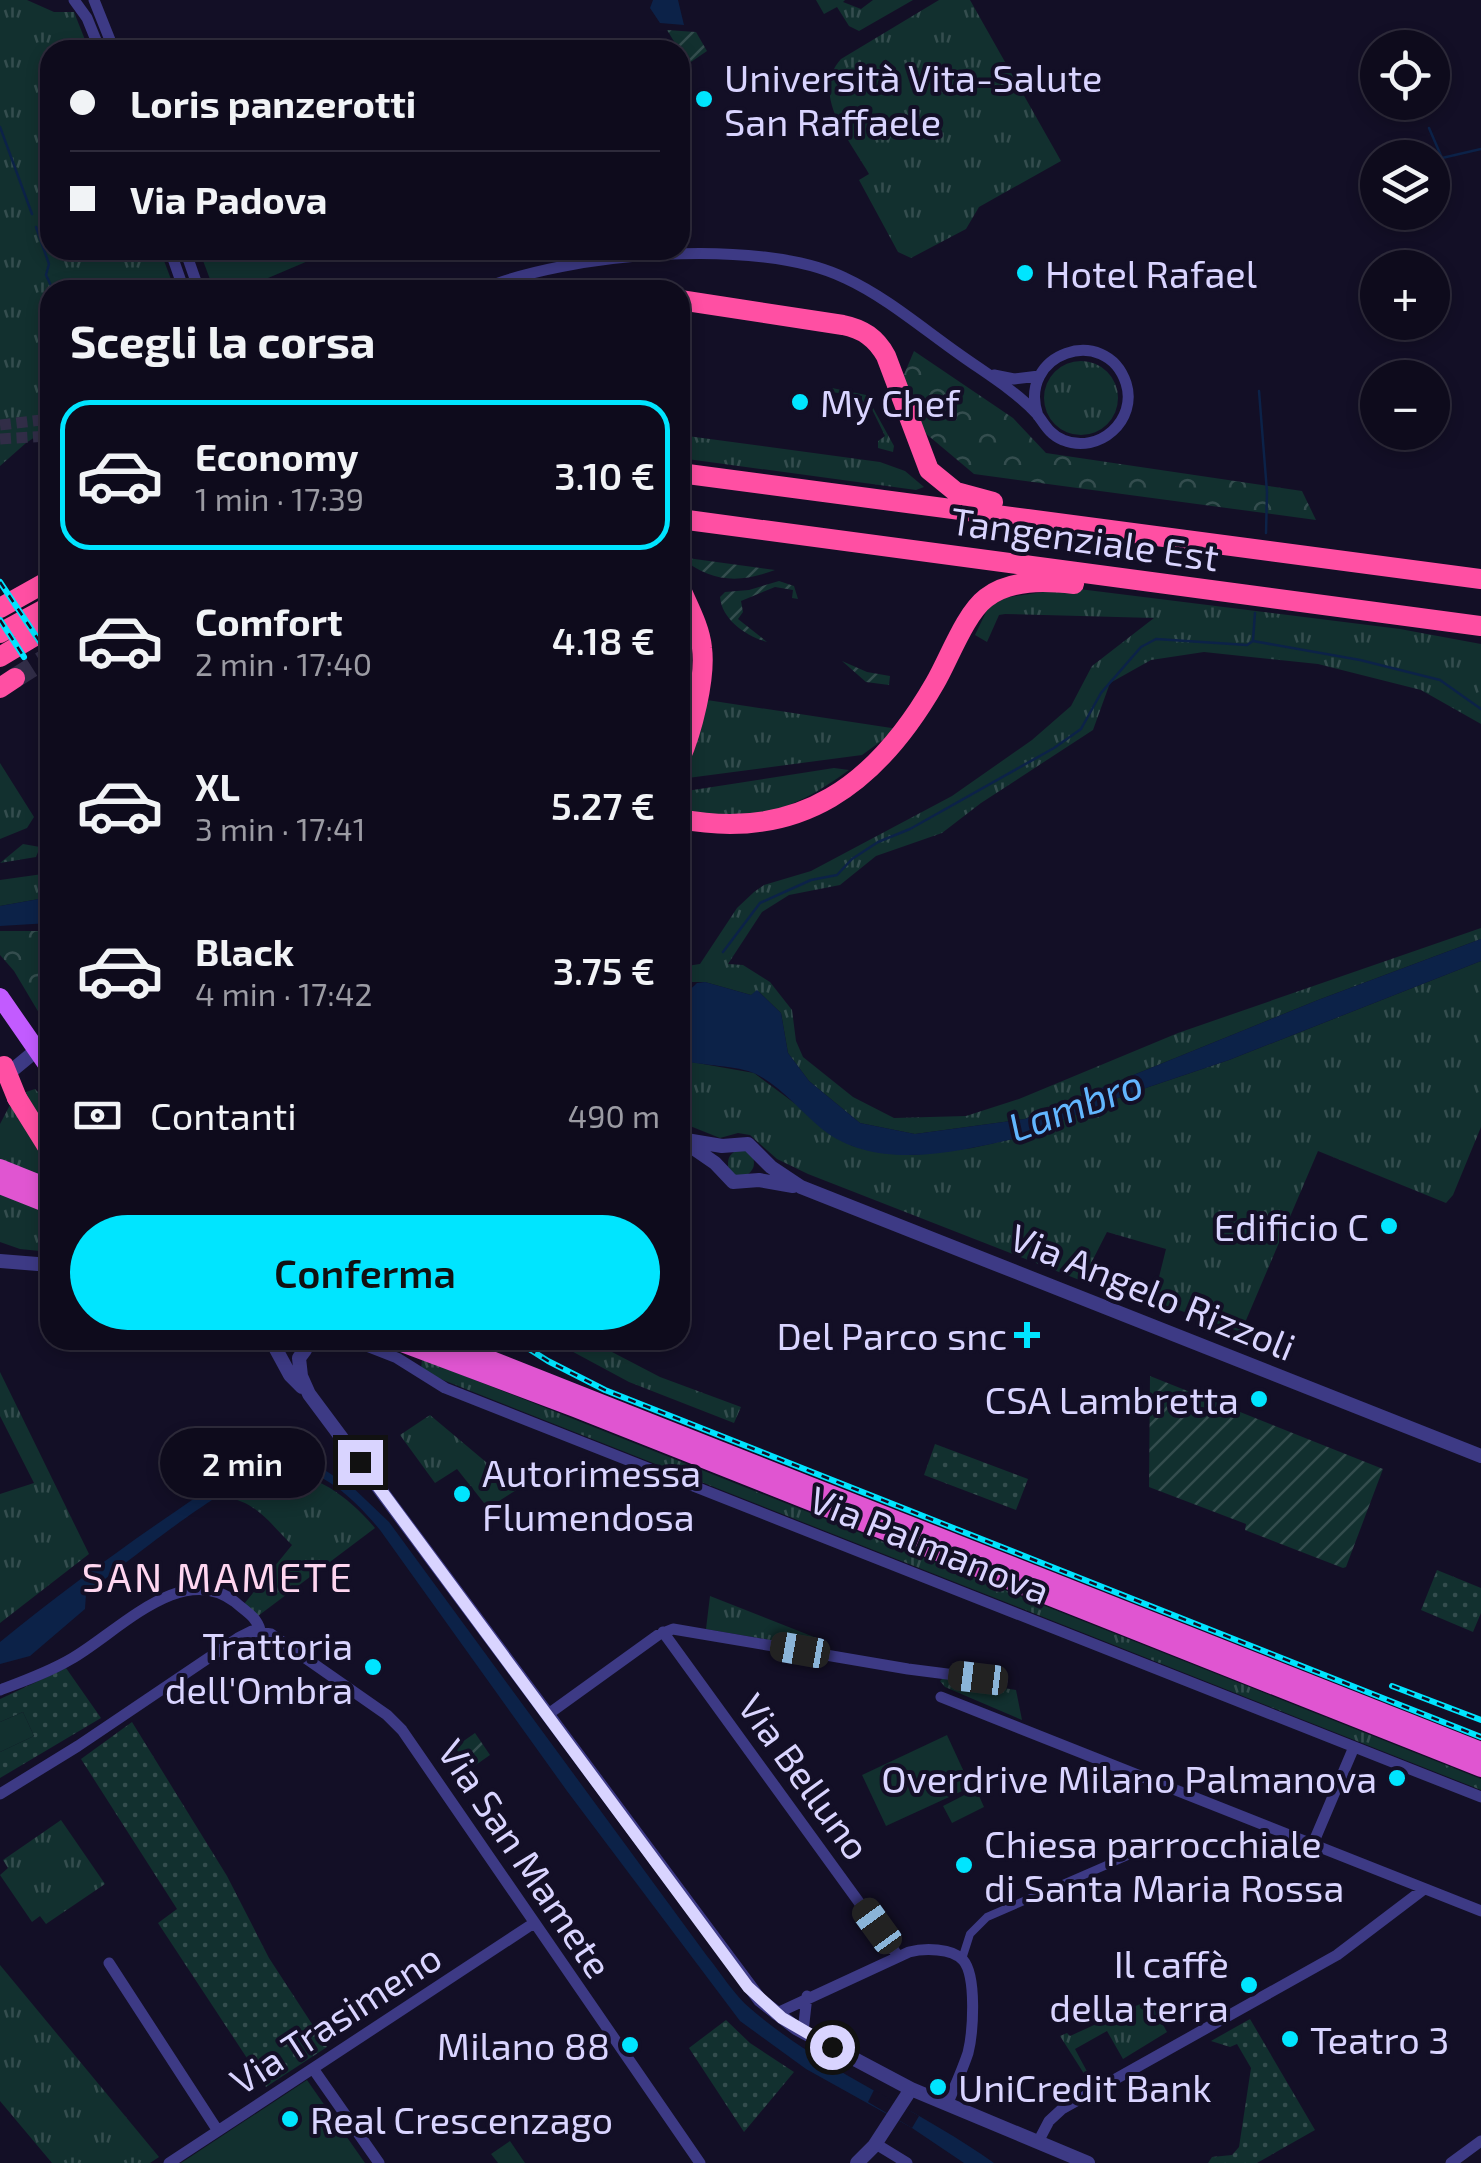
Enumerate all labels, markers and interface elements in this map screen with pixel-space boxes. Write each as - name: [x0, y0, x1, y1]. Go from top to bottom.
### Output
- map controls: [1360, 30, 1450, 450]
- button: locate: [1360, 30, 1450, 120]
- place label: Università Vita-Salute San Raffaele: [724, 54, 1103, 144]
- text: Loris panzerotti: [130, 80, 416, 126]
- marker: Università Vita-Salute San Raffaele: [693, 88, 715, 110]
- button: layers: [1360, 140, 1450, 230]
- text: Via Padova: [130, 176, 327, 222]
- place label: Hotel Rafael: [1045, 250, 1257, 296]
- button: +: [1360, 250, 1450, 340]
- marker: Hotel Rafael: [1014, 262, 1036, 284]
- text: Scegli la corsa: [70, 313, 375, 367]
- button: −: [1360, 360, 1450, 450]
- place label: My Chef: [820, 379, 961, 425]
- marker: My Chef: [789, 391, 811, 413]
- icon: car: [75, 430, 165, 520]
- text: Economy: [195, 433, 359, 479]
- text: 3.10 €: [554, 452, 655, 498]
- text: 1 min · 17:39: [195, 479, 364, 517]
- street label: Tangenziale Est: [948, 496, 1222, 580]
- icon: car: [75, 595, 165, 685]
- text: Comfort: [195, 598, 343, 644]
- text: 4.18 €: [552, 617, 655, 663]
- text: 2 min · 17:40: [195, 644, 372, 682]
- icon: car: [75, 760, 165, 850]
- text: XL: [195, 763, 240, 809]
- text: 5.27 €: [551, 782, 655, 828]
- text: 3 min · 17:41: [195, 809, 365, 847]
- icon: car: [75, 925, 165, 1015]
- text: Black: [195, 928, 294, 974]
- text: 3.75 €: [553, 947, 655, 993]
- text: 4 min · 17:42: [195, 974, 373, 1012]
- water label: Lambro: [1001, 1058, 1149, 1150]
- icon: cash: [70, 1088, 125, 1143]
- text: Contanti: [150, 1092, 297, 1138]
- text: 490 m: [568, 1096, 660, 1134]
- place label: Edificio C: [1214, 1203, 1369, 1249]
- street label: Via Angelo Rizzoli: [1004, 1213, 1302, 1369]
- button: Conferma: [70, 1215, 660, 1330]
- marker: Edificio C: [1378, 1215, 1400, 1237]
- place label: Del Parco snc: [776, 1312, 1007, 1358]
- marker: Del Parco snc: [1016, 1324, 1038, 1346]
- place label: CSA Lambretta: [985, 1376, 1239, 1422]
- marker: CSA Lambretta: [1248, 1388, 1270, 1410]
- callout: 2 min: [160, 1427, 325, 1497]
- route end: [338, 1440, 383, 1485]
- text: 2 min: [202, 1444, 283, 1482]
- place label: Autorimessa Flumendosa: [482, 1449, 701, 1539]
- street label: Via Palmanova: [803, 1475, 1057, 1613]
- marker: Autorimessa Flumendosa: [451, 1483, 473, 1505]
- district label: SAN MAMETE: [82, 1552, 354, 1600]
- place label: Trattoria dell'Ombra: [165, 1622, 353, 1712]
- car: [768, 1630, 832, 1670]
- marker: Trattoria dell'Ombra: [362, 1656, 384, 1678]
- car: [946, 1659, 1010, 1697]
- street label: Via Belluno: [729, 1684, 881, 1868]
- street label: Via San Mamete: [429, 1730, 623, 1986]
- place label: Overdrive Milano Palmanova: [881, 1755, 1377, 1801]
- marker: Overdrive Milano Palmanova: [1386, 1767, 1408, 1789]
- place label: Chiesa parrocchiale di Santa Maria Rossa: [984, 1820, 1344, 1910]
- marker: Chiesa parrocchiale di Santa Maria Rossa: [953, 1854, 975, 1876]
- car: [847, 1893, 907, 1959]
- street label: Via Trasimeno: [221, 1933, 449, 2103]
- place label: Il caffè della terra: [1049, 1940, 1229, 2030]
- marker: Il caffè della terra: [1238, 1974, 1260, 1996]
- place label: Teatro 3: [1310, 2016, 1450, 2062]
- place label: Milano 88: [437, 2022, 610, 2068]
- route start: [810, 2025, 855, 2070]
- marker: Teatro 3: [1279, 2028, 1301, 2050]
- marker: Milano 88: [619, 2034, 641, 2056]
- place label: UniCredit Bank: [958, 2064, 1212, 2110]
- marker: UniCredit Bank: [927, 2076, 949, 2098]
- place label: Real Crescenzago: [310, 2096, 613, 2142]
- marker: Real Crescenzago: [279, 2108, 301, 2130]

